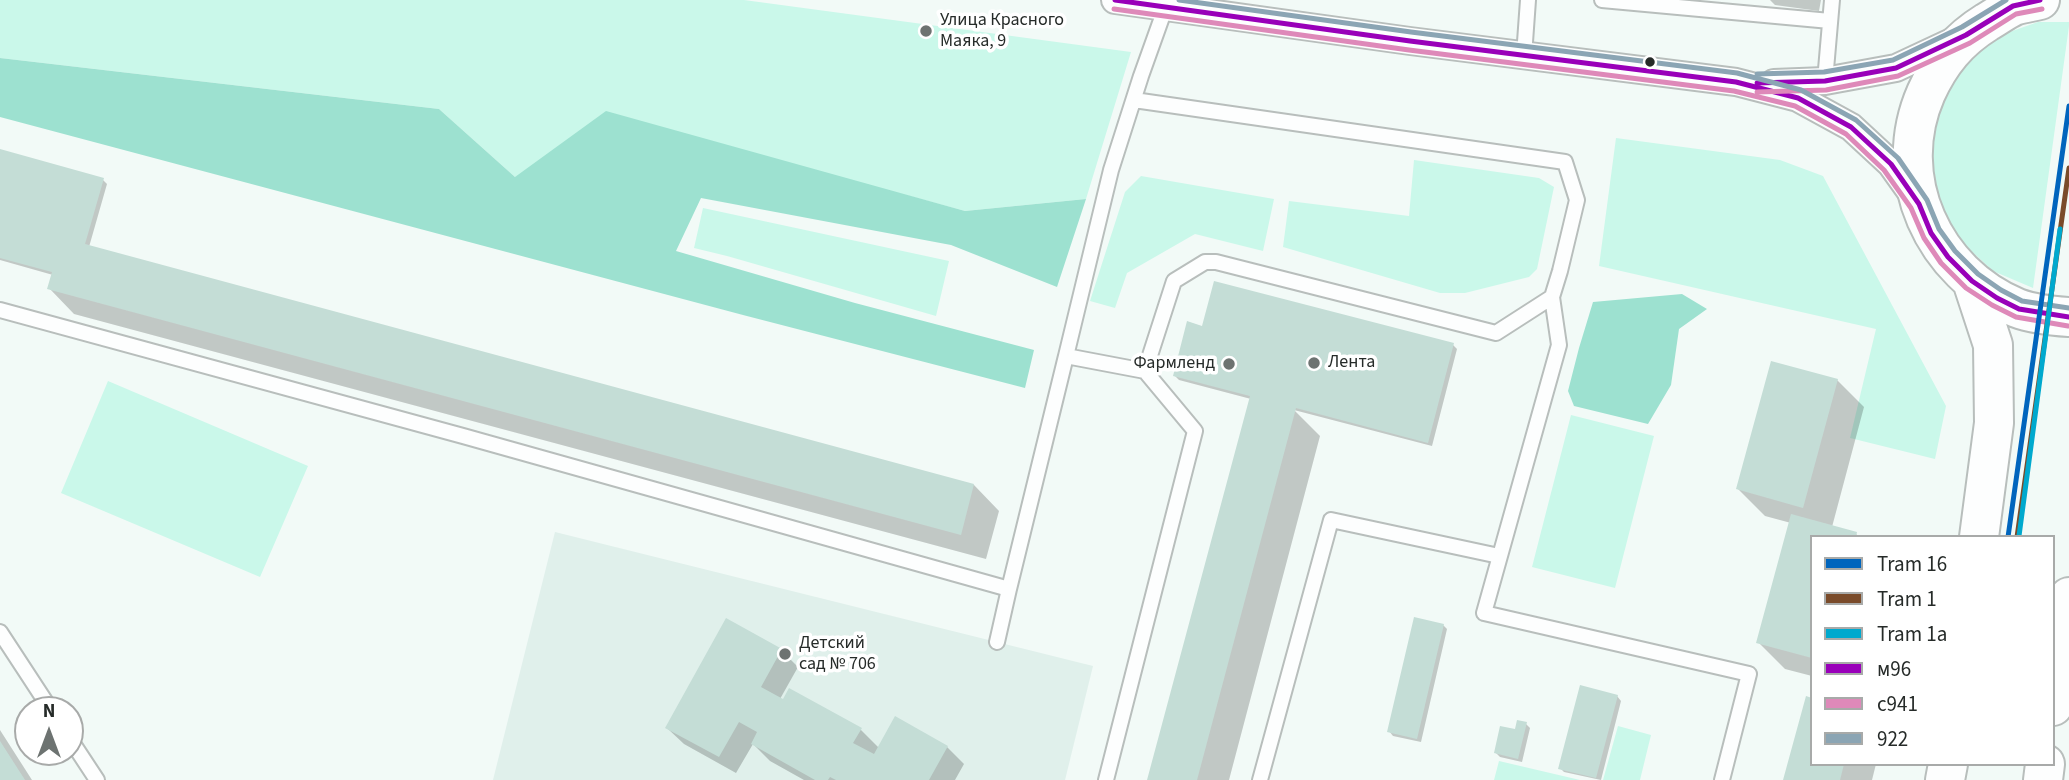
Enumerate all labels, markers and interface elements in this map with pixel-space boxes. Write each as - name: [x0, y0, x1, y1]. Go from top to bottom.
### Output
- place label: Улица Красного Маяка, 9: [940, 10, 1064, 52]
- marker: Улица Красного Маяка, 9: [918, 23, 934, 39]
- unlabelled marker: [1643, 55, 1657, 69]
- place label: Лента: [1328, 352, 1375, 374]
- place label: Фармленд: [1134, 353, 1215, 375]
- marker: Лента: [1306, 355, 1322, 371]
- marker: Фармленд: [1221, 356, 1237, 372]
- legend: [1810, 535, 2055, 766]
- text: Tram 16: [1877, 549, 1947, 579]
- text: Tram 1: [1877, 584, 1937, 614]
- text: Tram 1а: [1877, 619, 1947, 649]
- place label: Детский сад № 706: [799, 633, 876, 676]
- marker: Детский сад № 706: [777, 646, 793, 662]
- text: м96: [1877, 654, 1911, 684]
- text: с941: [1877, 689, 1918, 719]
- north arrow: [14, 696, 84, 766]
- text: N: [43, 698, 55, 725]
- text: 922: [1877, 724, 1908, 754]

